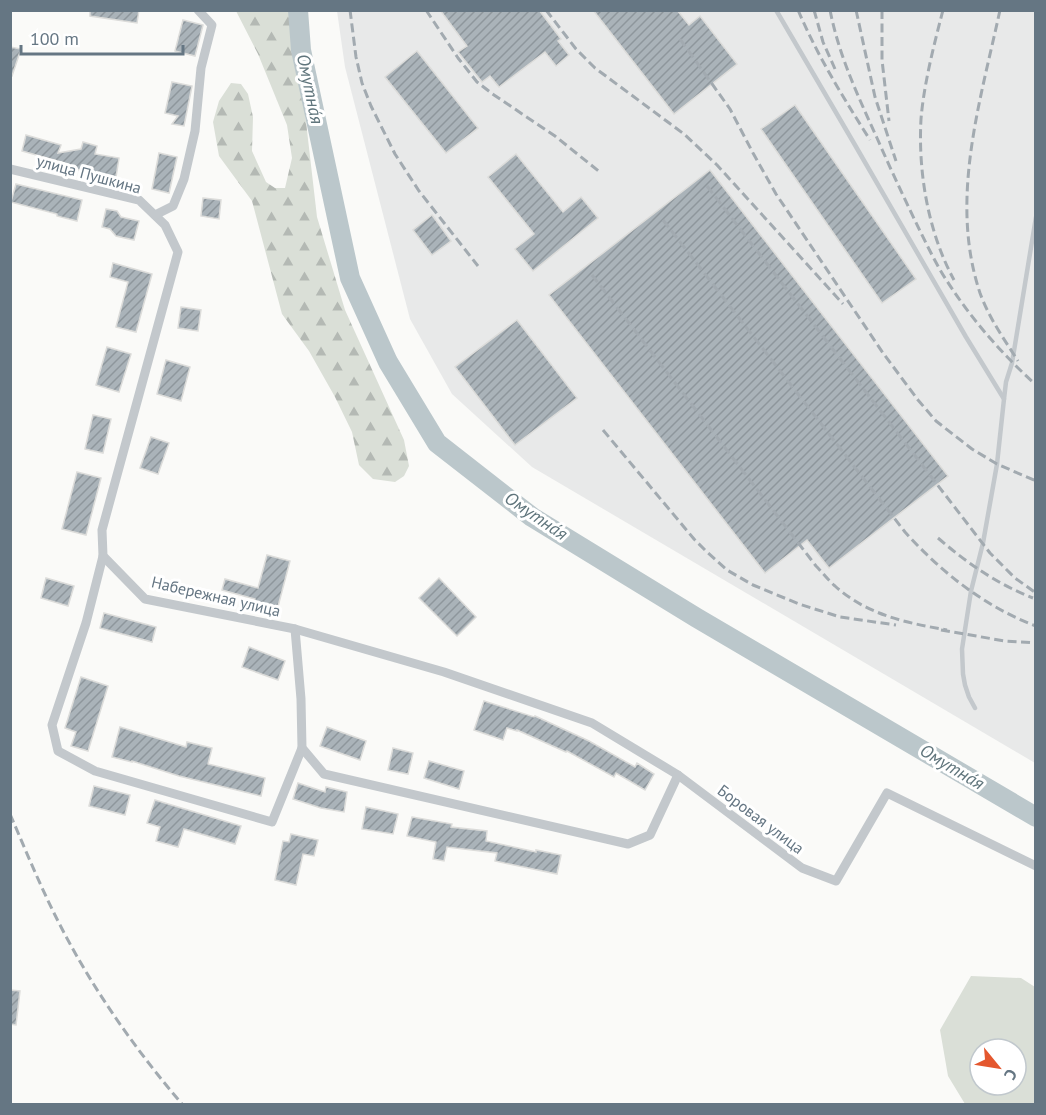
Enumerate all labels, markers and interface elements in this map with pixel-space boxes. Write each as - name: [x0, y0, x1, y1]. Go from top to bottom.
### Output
- scale bar: [21, 18, 183, 56]
- text: 100 m: [30, 27, 79, 50]
- water label: Омутна́я: [292, 52, 329, 127]
- street label: улица Пушкина: [34, 150, 144, 198]
- water label: Омутна́я: [500, 486, 573, 545]
- street label: Набережная улица: [150, 571, 282, 621]
- water label: Омутна́я: [916, 738, 989, 795]
- street label: Боровая улица: [714, 780, 808, 858]
- north arrow: [968, 1037, 1028, 1097]
- text: С: [1000, 1066, 1022, 1083]

